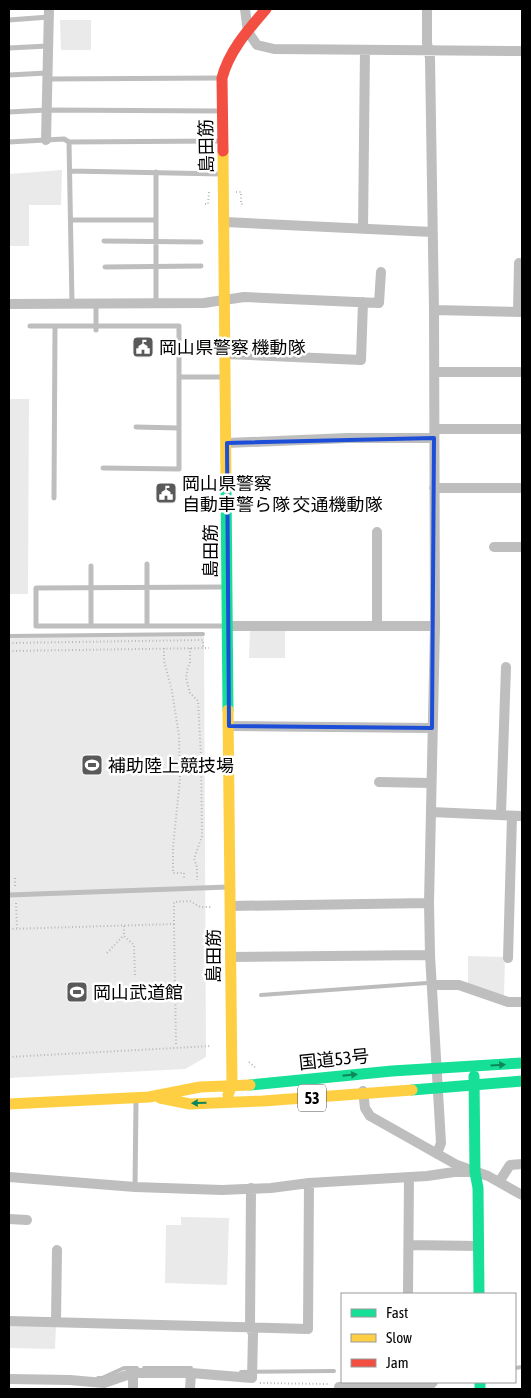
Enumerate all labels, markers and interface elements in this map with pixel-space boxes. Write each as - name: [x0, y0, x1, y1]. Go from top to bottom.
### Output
- street label: 島田筋: [195, 119, 217, 173]
- public building icon: 岡山県警察 機動隊: [131, 335, 155, 359]
- place label: 岡山県警察 機動隊: [159, 337, 305, 358]
- place label: 岡山県警察 自動車警ら隊 交通機動隊: [182, 473, 382, 515]
- public building icon: 岡山県警察 自動車警ら隊 交通機動隊: [154, 481, 178, 505]
- street label: 島田筋: [200, 524, 221, 578]
- sports icon: 補助陸上競技場: [80, 753, 104, 777]
- place label: 補助陸上競技場: [108, 755, 234, 776]
- street label: 島田筋: [203, 929, 224, 983]
- sports icon: 岡山武道館: [65, 980, 89, 1004]
- place label: 岡山武道館: [93, 982, 183, 1003]
- street label: 国道53号: [298, 1045, 370, 1073]
- one-way arrow: [490, 1060, 506, 1068]
- one-way arrow: [342, 1071, 358, 1079]
- road number: 53: [298, 1084, 326, 1112]
- one-way arrow: [190, 1100, 206, 1108]
- legend: [341, 1293, 516, 1383]
- text: Fast: [386, 1304, 408, 1321]
- text: Slow: [386, 1329, 412, 1346]
- text: Jam: [386, 1354, 409, 1371]

